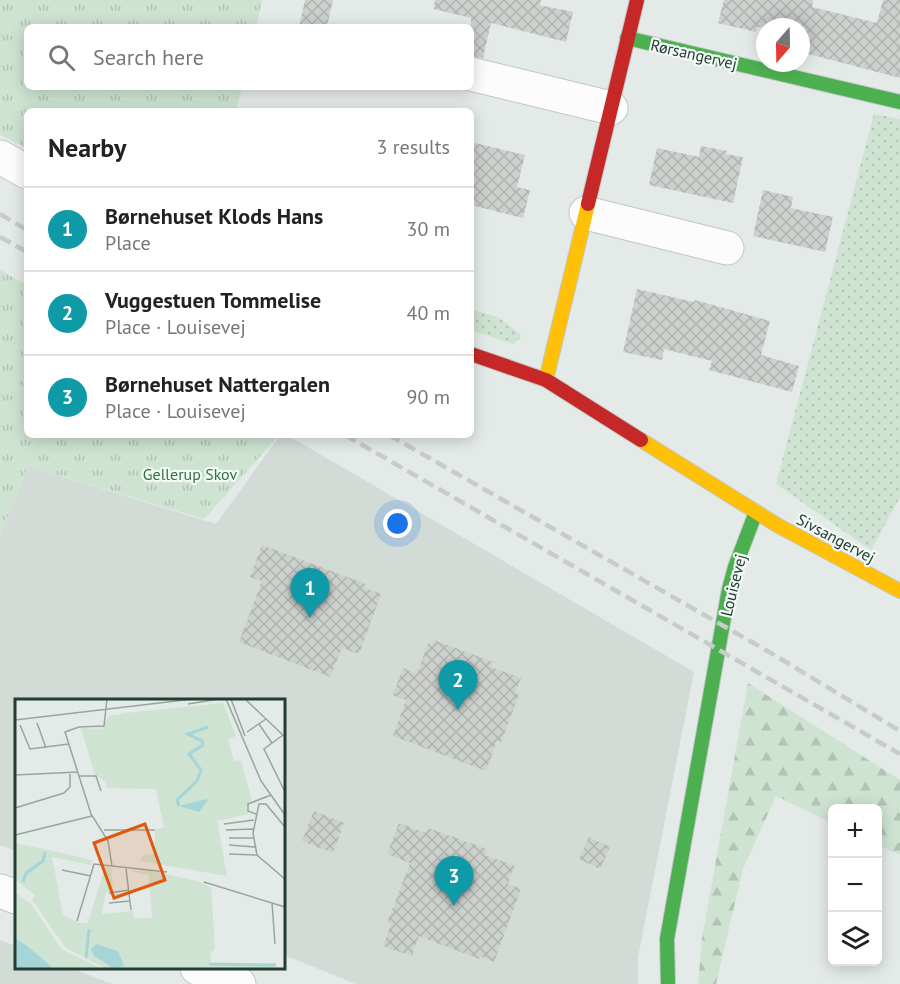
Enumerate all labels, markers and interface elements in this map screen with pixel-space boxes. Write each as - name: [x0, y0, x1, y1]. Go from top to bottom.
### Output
- north arrow: [756, 18, 810, 72]
- search box: [24, 24, 474, 90]
- street label: Rørsangervej: [649, 34, 739, 74]
- icon: search: [45, 41, 78, 74]
- text: Search here: [93, 43, 204, 71]
- text: Nearby: [48, 131, 126, 164]
- text: 3 results: [377, 134, 450, 160]
- text: Børnehuset Klods Hans: [105, 202, 323, 230]
- text: 1: [62, 216, 73, 242]
- text: 30 m: [407, 216, 450, 242]
- text: Place: [105, 230, 151, 256]
- text: Vuggestuen Tommelise: [105, 286, 321, 314]
- text: 2: [62, 300, 73, 326]
- text: 40 m: [407, 300, 450, 326]
- text: Place · Louisevej: [105, 314, 246, 340]
- text: Børnehuset Nattergalen: [105, 370, 330, 398]
- text: 3: [62, 384, 73, 410]
- text: 90 m: [407, 384, 450, 410]
- text: Place · Louisevej: [105, 398, 246, 424]
- park label: Gellerup Skov: [143, 464, 238, 484]
- your location: [383, 509, 412, 538]
- street label: Sivsangervej: [793, 509, 879, 567]
- street label: Louisevej: [716, 552, 750, 618]
- pin: 1: [290, 568, 330, 618]
- pin: 2: [438, 660, 478, 710]
- inset map: [15, 699, 285, 969]
- map controls: [828, 804, 882, 966]
- button: +: [828, 804, 882, 858]
- pin: 3: [434, 856, 474, 906]
- button: −: [828, 858, 882, 912]
- button: layers: [828, 912, 882, 966]

